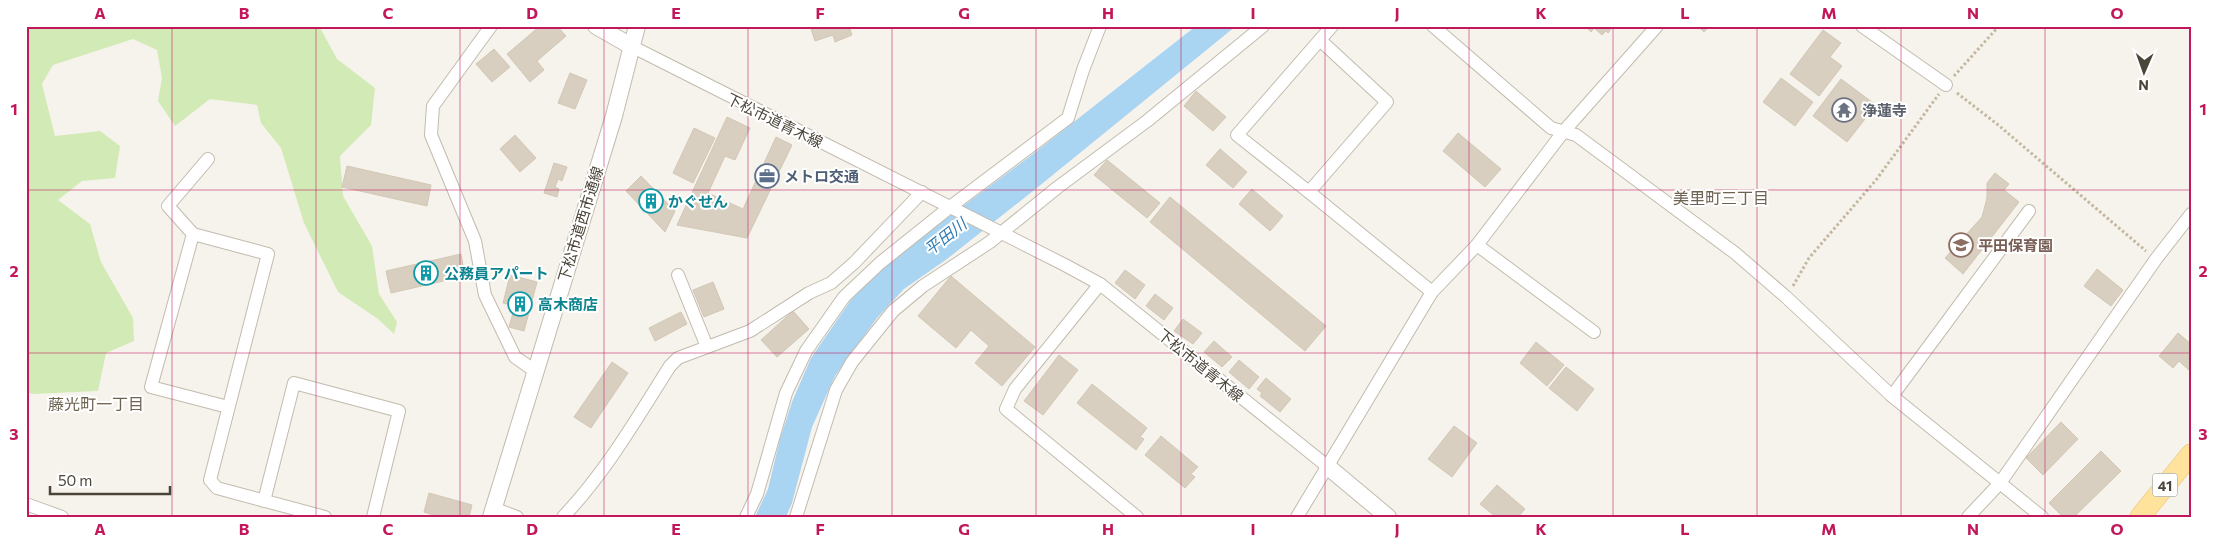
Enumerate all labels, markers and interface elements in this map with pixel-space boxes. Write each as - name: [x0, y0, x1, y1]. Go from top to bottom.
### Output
- text: A: [94, 3, 106, 22]
- text: B: [239, 3, 250, 22]
- text: C: [383, 3, 394, 22]
- text: D: [526, 3, 538, 22]
- text: E: [671, 3, 681, 22]
- text: F: [815, 3, 825, 22]
- text: G: [958, 3, 970, 22]
- text: H: [1102, 3, 1114, 22]
- text: I: [1250, 3, 1256, 22]
- text: J: [1394, 3, 1400, 22]
- text: K: [1535, 3, 1547, 22]
- text: L: [1680, 3, 1690, 22]
- text: M: [1821, 3, 1837, 22]
- text: N: [1967, 3, 1979, 22]
- text: O: [2110, 3, 2124, 22]
- north arrow: [2120, 48, 2170, 98]
- text: N: [2138, 77, 2149, 94]
- street label: 下松市道青木線: [724, 89, 826, 151]
- temple icon: 浄蓮寺: [1831, 97, 1857, 123]
- text: 1: [10, 99, 18, 118]
- text: 1: [2199, 99, 2207, 118]
- place label: 浄蓮寺: [1862, 101, 1907, 119]
- office icon: メトロ交通: [754, 163, 780, 189]
- street label: 下松市道西市通線: [554, 164, 606, 284]
- place label: メトロ交通: [784, 167, 859, 185]
- building icon: かぐせん: [638, 188, 664, 214]
- district label: 美里町三丁目: [1673, 188, 1769, 207]
- place label: かぐせん: [668, 192, 728, 210]
- water label: 平田川: [920, 213, 971, 258]
- school or university icon: 平田保育園: [1948, 232, 1974, 258]
- place label: 平田保育園: [1978, 236, 2053, 254]
- building icon: 公務員アパート: [413, 260, 439, 286]
- text: 2: [9, 261, 19, 280]
- text: 2: [2198, 261, 2208, 280]
- place label: 公務員アパート: [444, 264, 549, 282]
- building icon: 高木商店: [507, 291, 533, 317]
- place label: 高木商店: [538, 295, 598, 313]
- street label: 下松市道青木線: [1155, 325, 1247, 405]
- district label: 藤光町一丁目: [48, 394, 144, 413]
- text: 3: [9, 424, 19, 443]
- text: 3: [2198, 424, 2208, 443]
- scale bar: [50, 463, 170, 495]
- text: 50 m: [58, 471, 92, 489]
- road number: 41: [2152, 474, 2178, 496]
- text: A: [94, 519, 106, 538]
- text: B: [239, 519, 250, 538]
- text: C: [383, 519, 394, 538]
- text: D: [526, 519, 538, 538]
- text: E: [671, 519, 681, 538]
- text: F: [815, 519, 825, 538]
- text: G: [958, 519, 970, 538]
- text: H: [1102, 519, 1114, 538]
- text: I: [1250, 519, 1256, 538]
- text: J: [1394, 519, 1400, 538]
- text: K: [1535, 519, 1547, 538]
- text: L: [1680, 519, 1690, 538]
- text: M: [1821, 519, 1837, 538]
- text: N: [1967, 519, 1979, 538]
- text: O: [2110, 519, 2124, 538]

